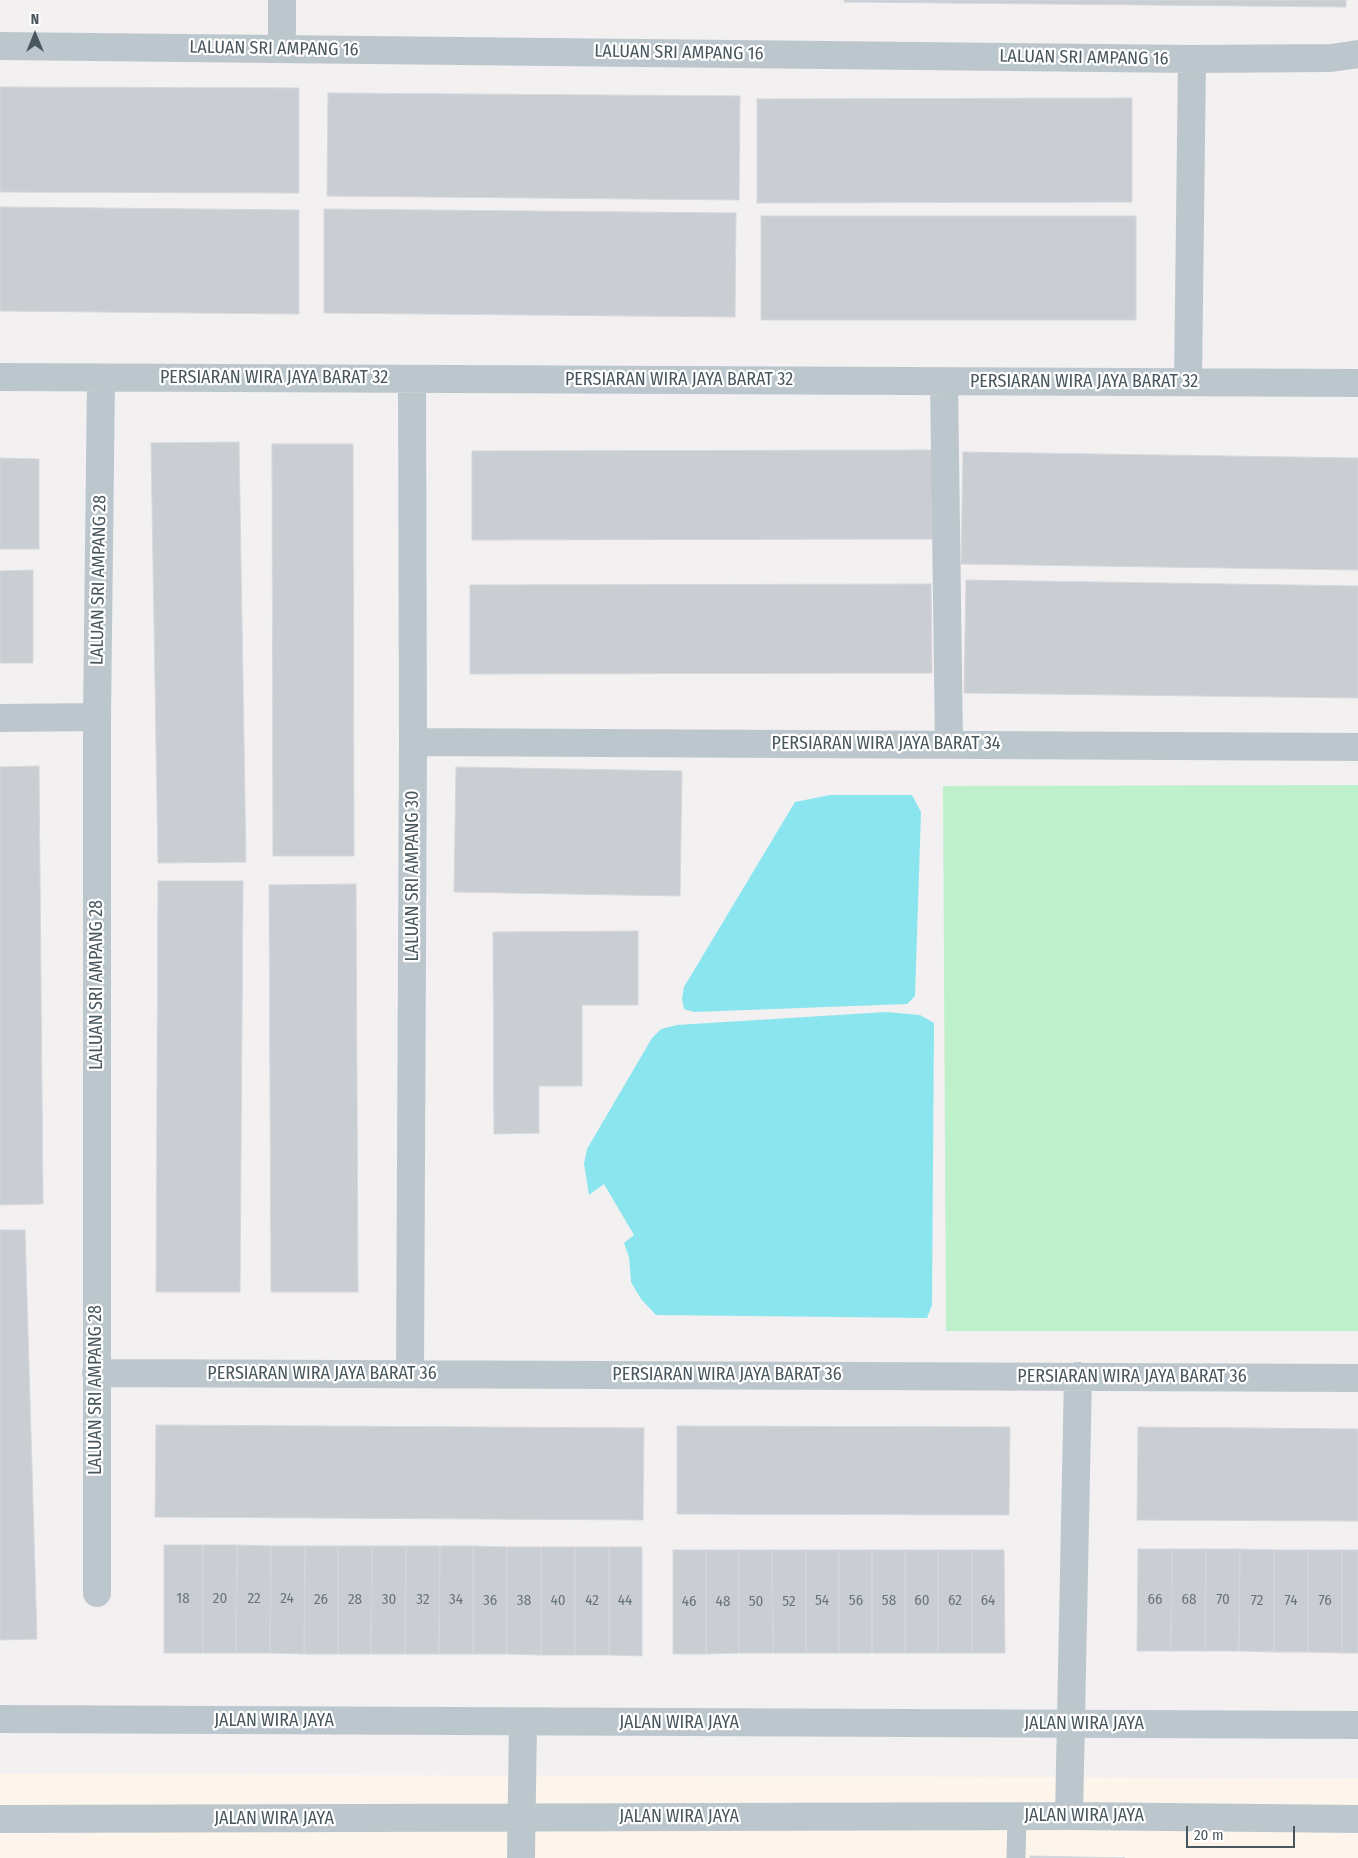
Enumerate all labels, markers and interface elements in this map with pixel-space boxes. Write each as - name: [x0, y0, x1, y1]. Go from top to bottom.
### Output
- north arrow: [10, 10, 60, 60]
- text: N: [31, 11, 39, 28]
- street label: LALUAN SRI AMPANG 16: [189, 37, 359, 61]
- street label: LALUAN SRI AMPANG 16: [594, 41, 764, 65]
- street label: LALUAN SRI AMPANG 16: [999, 46, 1169, 70]
- street label: PERSIARAN WIRA JAYA BARAT 32: [160, 367, 388, 389]
- street label: PERSIARAN WIRA JAYA BARAT 32: [565, 369, 793, 391]
- street label: PERSIARAN WIRA JAYA BARAT 32: [970, 371, 1198, 393]
- street label: LALUAN SRI AMPANG 28: [87, 495, 111, 665]
- street label: PERSIARAN WIRA JAYA BARAT 34: [772, 733, 1000, 755]
- street label: LALUAN SRI AMPANG 30: [402, 791, 424, 961]
- street label: LALUAN SRI AMPANG 28: [86, 900, 108, 1070]
- street label: LALUAN SRI AMPANG 28: [85, 1305, 107, 1475]
- street label: PERSIARAN WIRA JAYA BARAT 36: [207, 1363, 437, 1385]
- street label: PERSIARAN WIRA JAYA BARAT 36: [612, 1364, 842, 1386]
- street label: PERSIARAN WIRA JAYA BARAT 36: [1017, 1366, 1247, 1388]
- house number: 18: [176, 1590, 190, 1608]
- house number: 20: [213, 1590, 227, 1608]
- house number: 22: [247, 1590, 261, 1608]
- house number: 24: [280, 1590, 294, 1608]
- house number: 26: [314, 1591, 328, 1609]
- house number: 28: [348, 1591, 362, 1609]
- house number: 30: [382, 1591, 396, 1609]
- house number: 32: [416, 1591, 430, 1609]
- house number: 34: [449, 1591, 463, 1609]
- house number: 66: [1148, 1591, 1162, 1609]
- house number: 68: [1182, 1591, 1196, 1609]
- house number: 70: [1216, 1591, 1230, 1609]
- house number: 36: [483, 1592, 497, 1610]
- house number: 38: [517, 1592, 531, 1610]
- house number: 40: [550, 1592, 566, 1610]
- house number: 42: [585, 1592, 599, 1610]
- house number: 44: [618, 1592, 632, 1610]
- house number: 54: [815, 1592, 829, 1610]
- house number: 56: [849, 1592, 863, 1610]
- house number: 58: [882, 1592, 896, 1610]
- house number: 60: [914, 1592, 930, 1610]
- house number: 62: [948, 1592, 962, 1610]
- house number: 64: [981, 1592, 995, 1610]
- house number: 72: [1251, 1592, 1263, 1610]
- house number: 74: [1285, 1592, 1297, 1610]
- house number: 76: [1318, 1592, 1332, 1610]
- house number: 46: [682, 1593, 696, 1611]
- house number: 48: [716, 1593, 730, 1611]
- house number: 50: [749, 1593, 763, 1611]
- house number: 52: [782, 1593, 796, 1611]
- street label: JALAN WIRA JAYA: [214, 1710, 334, 1732]
- street label: JALAN WIRA JAYA: [619, 1712, 739, 1734]
- street label: JALAN WIRA JAYA: [1024, 1713, 1144, 1735]
- street label: JALAN WIRA JAYA: [1024, 1805, 1144, 1827]
- street label: JALAN WIRA JAYA: [619, 1806, 739, 1828]
- street label: JALAN WIRA JAYA: [214, 1808, 334, 1830]
- scale bar: [1188, 1816, 1297, 1848]
- text: 20 m: [1194, 1826, 1224, 1844]

